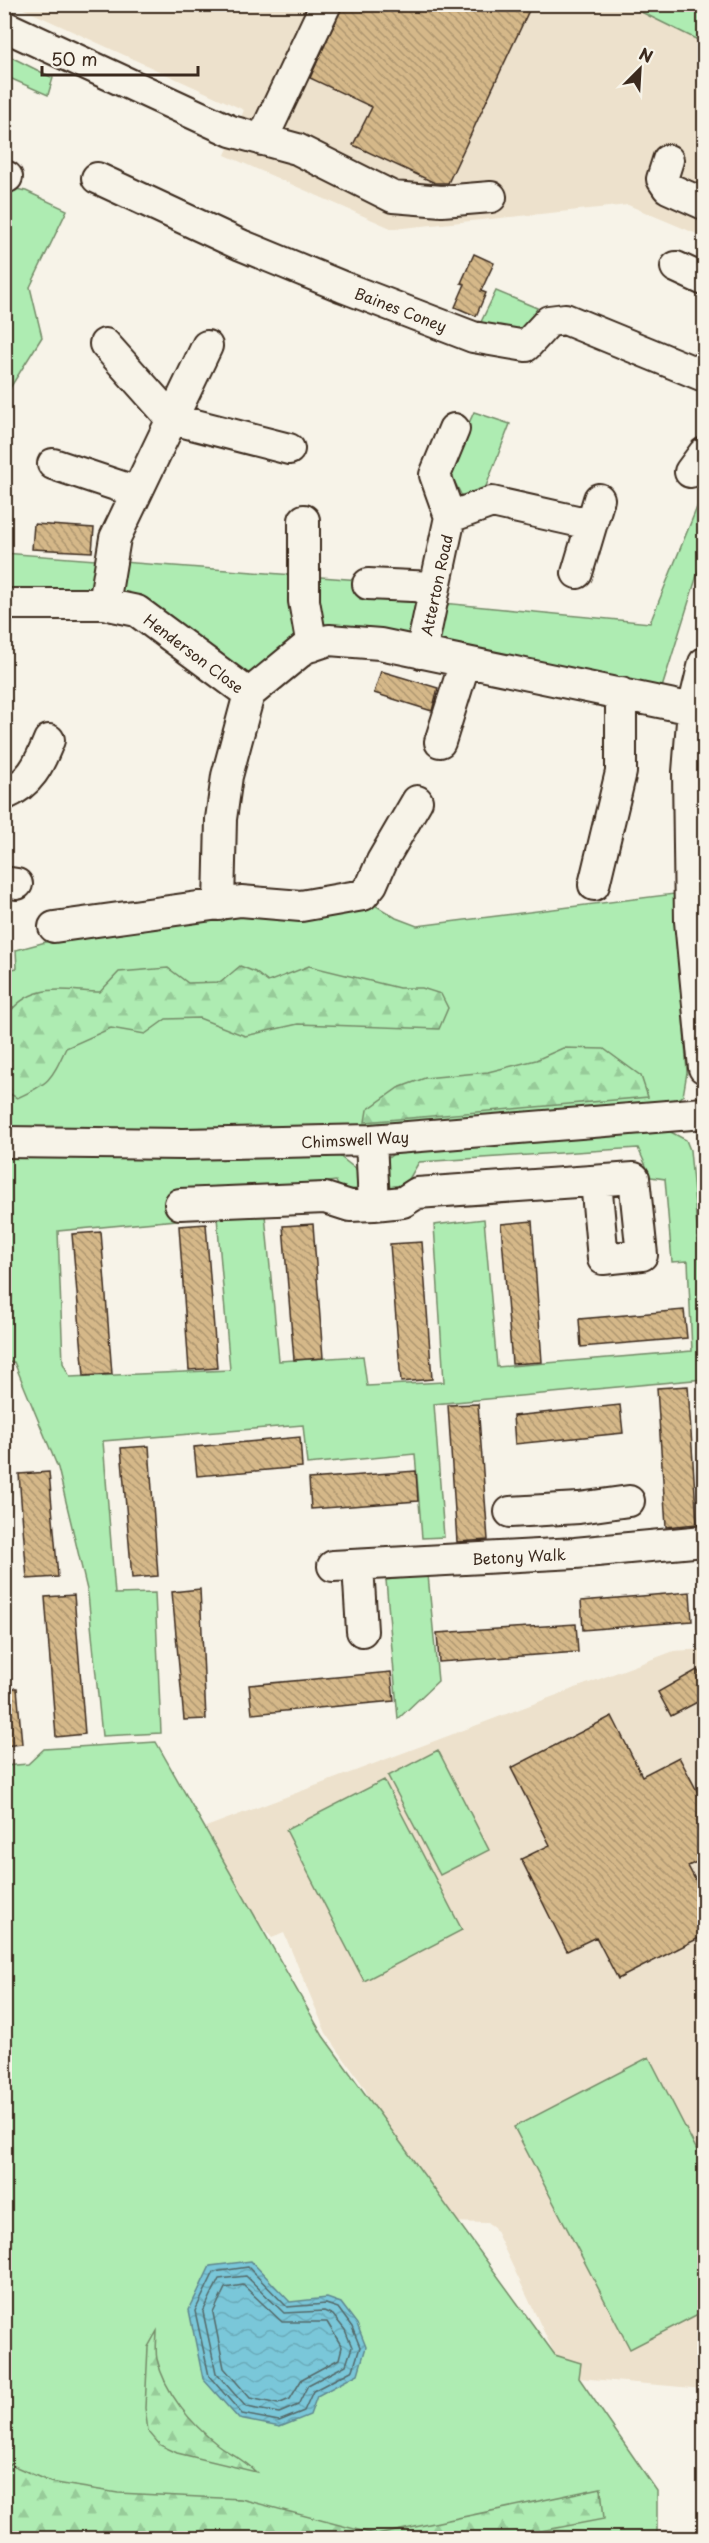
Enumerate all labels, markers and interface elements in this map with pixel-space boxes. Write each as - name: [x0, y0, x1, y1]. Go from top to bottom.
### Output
- scale bar: [42, 39, 198, 77]
- north arrow: [610, 39, 670, 99]
- text: N: [636, 41, 657, 68]
- text: 50 m: [51, 45, 98, 72]
- street label: Baines Coney: [351, 281, 451, 337]
- street label: Atterton Road: [414, 532, 458, 638]
- street label: Henderson Close: [139, 608, 249, 698]
- street label: Chimswell Way: [300, 1125, 410, 1153]
- street label: Betony Walk: [472, 1542, 566, 1570]

